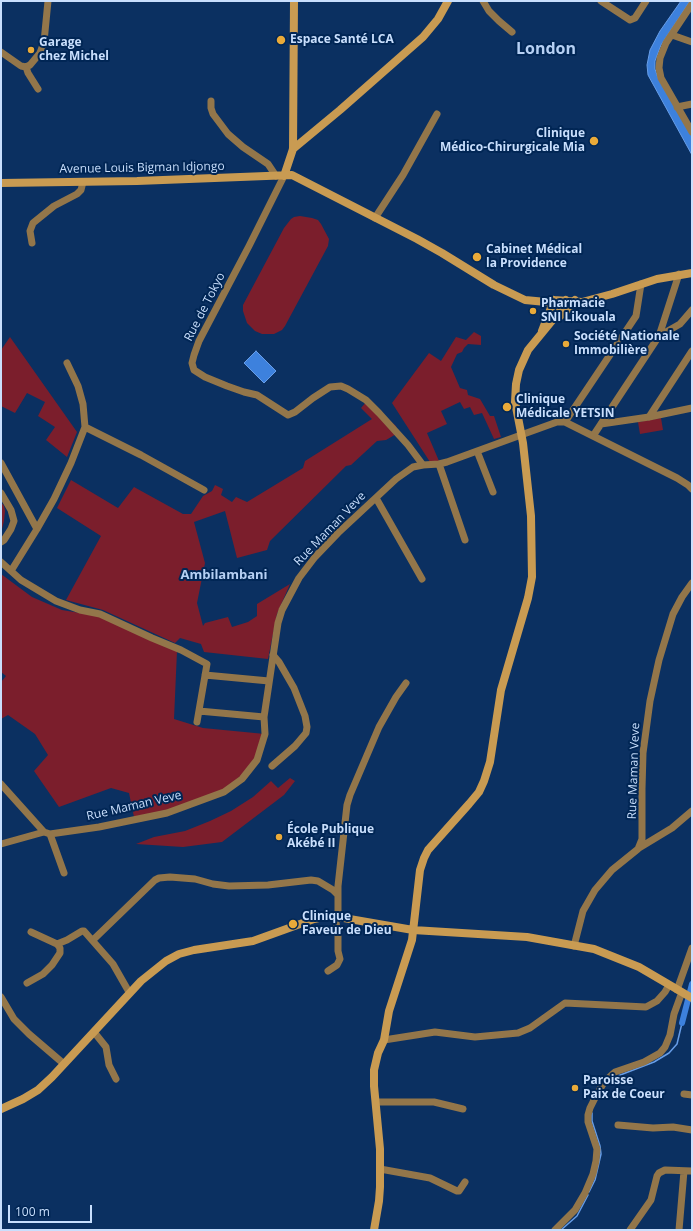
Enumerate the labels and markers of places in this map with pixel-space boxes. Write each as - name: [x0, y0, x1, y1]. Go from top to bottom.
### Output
- place label: Espace Santé LCA: [290, 33, 394, 47]
- marker: Espace Santé LCA: [275, 34, 287, 46]
- place label: Garage chez Michel: [39, 36, 109, 64]
- marker: Garage chez Michel: [26, 45, 36, 55]
- place label: Clinique Médico-Chirurgicale Mia: [440, 127, 585, 155]
- marker: Clinique Médico-Chirurgicale Mia: [588, 135, 600, 147]
- place label: Cabinet Médical la Providence: [486, 243, 582, 271]
- marker: Cabinet Médical la Providence: [471, 251, 483, 263]
- place label: Pharmacie SNI Likouala: [541, 297, 616, 325]
- marker: Pharmacie SNI Likouala: [528, 306, 538, 316]
- place label: Société Nationale Immobilière: [574, 330, 680, 358]
- marker: Société Nationale Immobilière: [561, 339, 571, 349]
- place label: Clinique Médicale YETSIN: [516, 393, 614, 421]
- marker: Clinique Médicale YETSIN: [501, 401, 513, 413]
- place label: École Publique Akébé II: [287, 823, 374, 851]
- marker: École Publique Akébé II: [274, 832, 284, 842]
- place label: Clinique Faveur de Dieu: [302, 910, 392, 938]
- marker: Clinique Faveur de Dieu: [287, 918, 299, 930]
- place label: Paroisse Paix de Coeur: [583, 1074, 665, 1102]
- marker: Paroisse Paix de Coeur: [570, 1083, 580, 1093]

